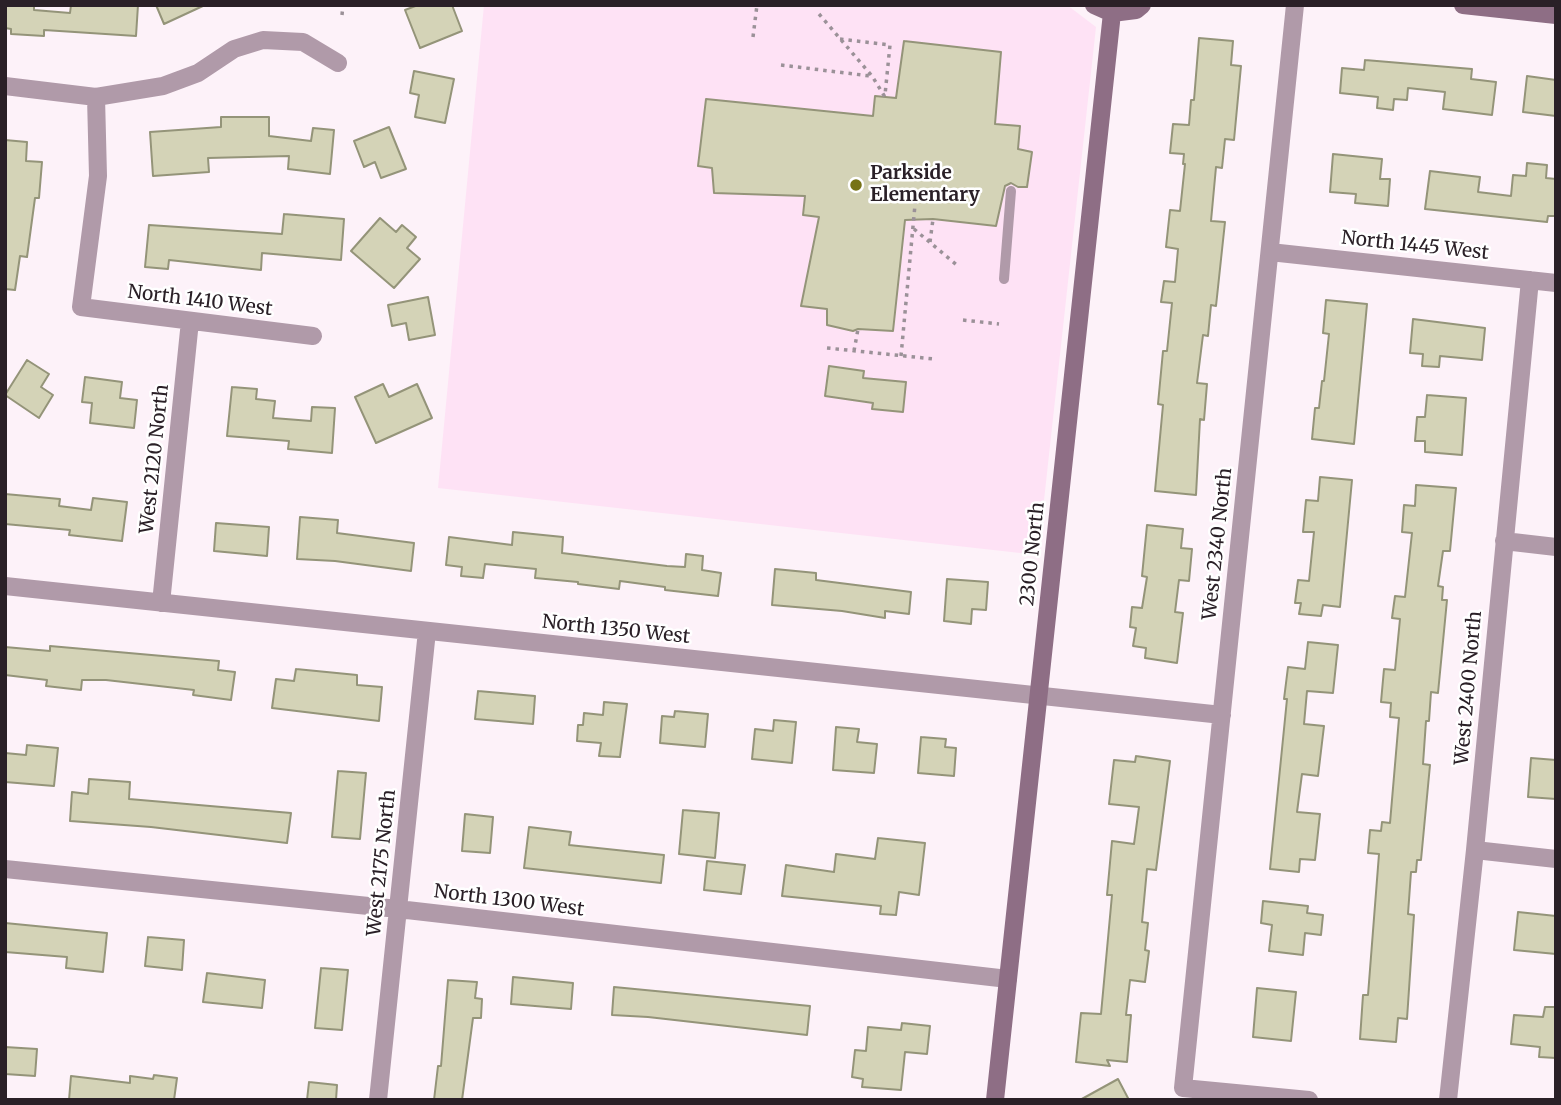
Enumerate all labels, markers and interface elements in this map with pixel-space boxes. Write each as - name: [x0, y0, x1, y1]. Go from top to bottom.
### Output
- place label: Parkside Elementary: [870, 163, 980, 207]
- marker: Parkside Elementary: [848, 177, 864, 193]
- street label: North 1445 West: [1340, 227, 1490, 265]
- street label: North 1410 West: [126, 281, 274, 321]
- street label: West 2120 North: [136, 383, 174, 535]
- street label: West 2340 North: [1199, 467, 1237, 621]
- street label: 2300 North: [1016, 501, 1050, 607]
- street label: West 2400 North: [1451, 610, 1487, 766]
- street label: North 1350 West: [541, 611, 691, 649]
- street label: West 2175 North: [363, 789, 401, 937]
- street label: North 1300 West: [433, 880, 585, 922]

